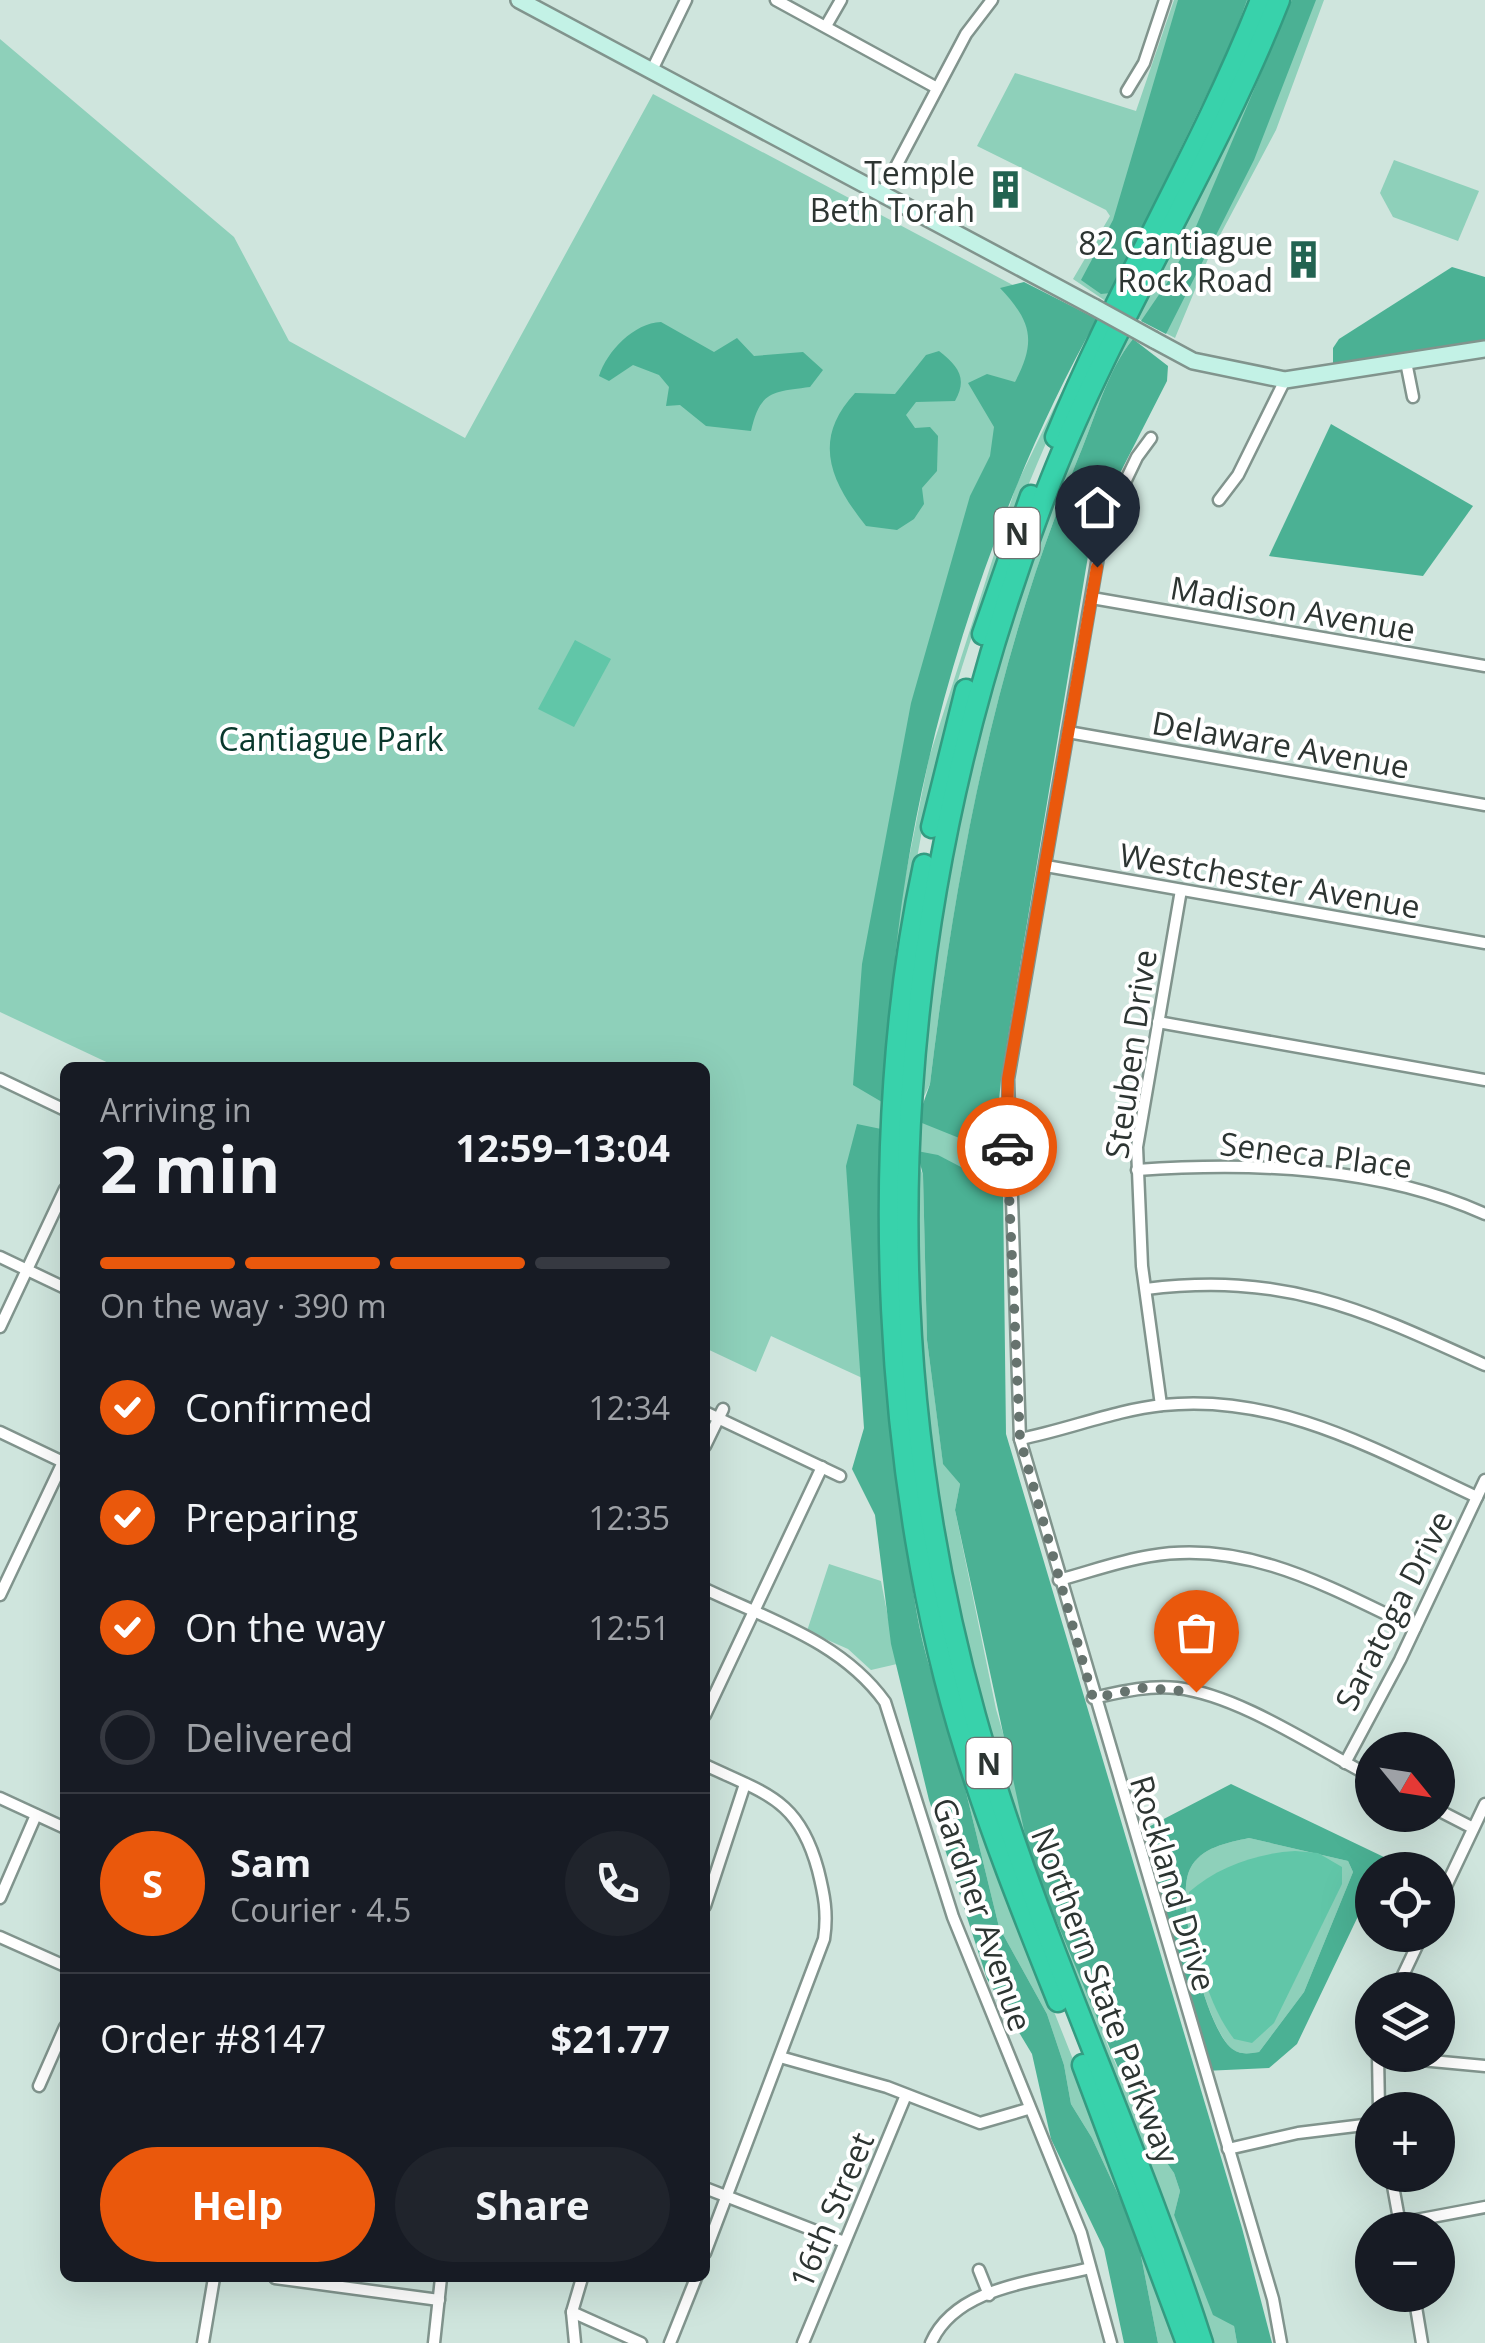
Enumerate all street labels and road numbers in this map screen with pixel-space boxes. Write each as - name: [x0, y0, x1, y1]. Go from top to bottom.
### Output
- road number: N: [994, 508, 1040, 558]
- street label: Madison Avenue: [1167, 565, 1419, 651]
- street label: Delaware Avenue: [1149, 700, 1413, 788]
- street label: Westchester Avenue: [1116, 832, 1424, 928]
- street label: Steuben Drive: [1094, 947, 1166, 1161]
- street label: Seneca Place: [1218, 1121, 1414, 1187]
- street label: Saratoga Drive: [1324, 1503, 1462, 1717]
- road number: N: [966, 1738, 1012, 1788]
- street label: Rockland Drive: [1121, 1770, 1227, 1996]
- street label: Gardner Avenue: [923, 1792, 1043, 2036]
- street label: Northern State Parkway: [1022, 1821, 1190, 2170]
- street label: 16th Street: [779, 2126, 883, 2294]

